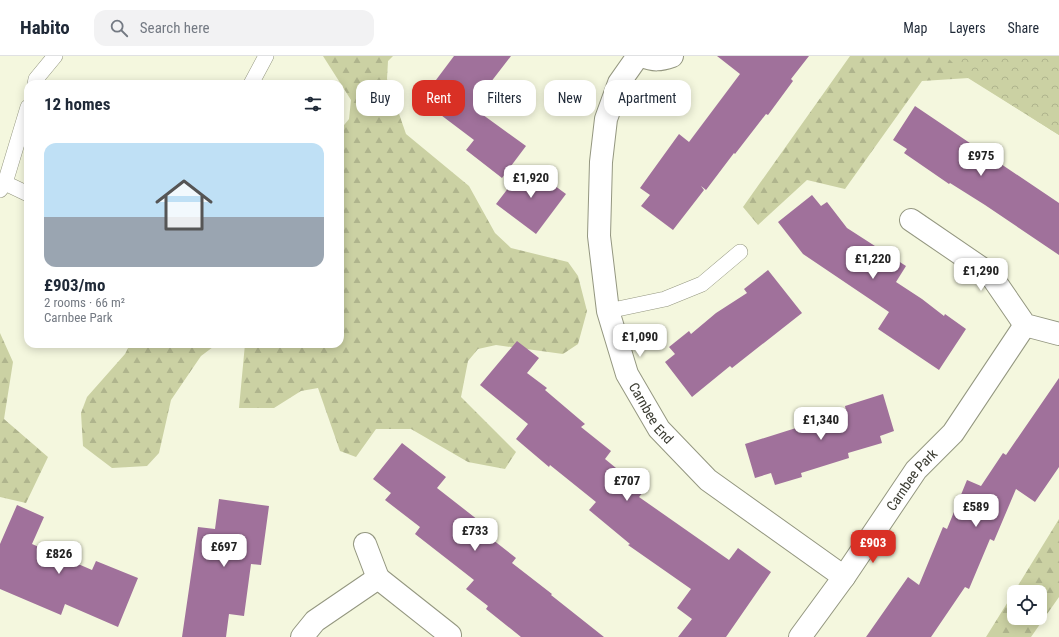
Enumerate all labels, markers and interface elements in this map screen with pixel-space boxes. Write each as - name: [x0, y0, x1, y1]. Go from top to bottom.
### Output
- search box: [94, 10, 374, 46]
- text: Habito: [20, 16, 70, 39]
- icon: search: [108, 17, 130, 39]
- text: Search here: [140, 19, 210, 37]
- text: Map: [903, 20, 927, 36]
- text: Layers: [949, 20, 986, 36]
- text: Share: [1008, 20, 1039, 36]
- chip: Buy: [356, 80, 404, 116]
- chip: Rent: [412, 80, 465, 116]
- chip: Filters: [473, 80, 536, 116]
- chip: New: [544, 80, 596, 116]
- chip: Apartment: [604, 80, 691, 116]
- icon: filters: [302, 93, 324, 115]
- text: 12 homes: [44, 94, 110, 114]
- pin: £975: [957, 143, 1005, 177]
- text: £975: [968, 148, 994, 163]
- pin: £1,920: [498, 165, 564, 199]
- icon: home: [148, 169, 220, 241]
- text: £1,920: [513, 170, 549, 185]
- pin: £1,220: [840, 246, 906, 280]
- text: £1,220: [855, 251, 891, 266]
- pin: £1,290: [948, 258, 1014, 292]
- text: £1,290: [963, 263, 999, 278]
- text: £903/mo: [44, 275, 105, 295]
- text: 2 rooms · 66 m²: [44, 295, 125, 310]
- text: Carnbee Park: [44, 310, 113, 325]
- pin: £1,090: [607, 324, 673, 358]
- text: £1,090: [622, 329, 658, 344]
- street label: Carnbee End: [626, 380, 677, 447]
- pin: £1,340: [788, 407, 854, 441]
- text: £1,340: [803, 412, 839, 427]
- street label: Carnbee Park: [883, 445, 941, 514]
- pin: £707: [603, 468, 651, 502]
- text: £707: [614, 473, 640, 488]
- pin: £589: [952, 494, 1000, 528]
- text: £589: [963, 499, 989, 514]
- pin: £733: [451, 518, 499, 552]
- text: £733: [462, 523, 488, 538]
- pin: £903: [849, 530, 897, 564]
- pin: £697: [200, 534, 248, 568]
- text: £903: [860, 535, 886, 550]
- text: £697: [211, 539, 237, 554]
- pin: £826: [35, 541, 83, 575]
- text: £826: [46, 546, 72, 561]
- map controls: [1007, 585, 1047, 625]
- button: locate: [1007, 585, 1047, 625]

